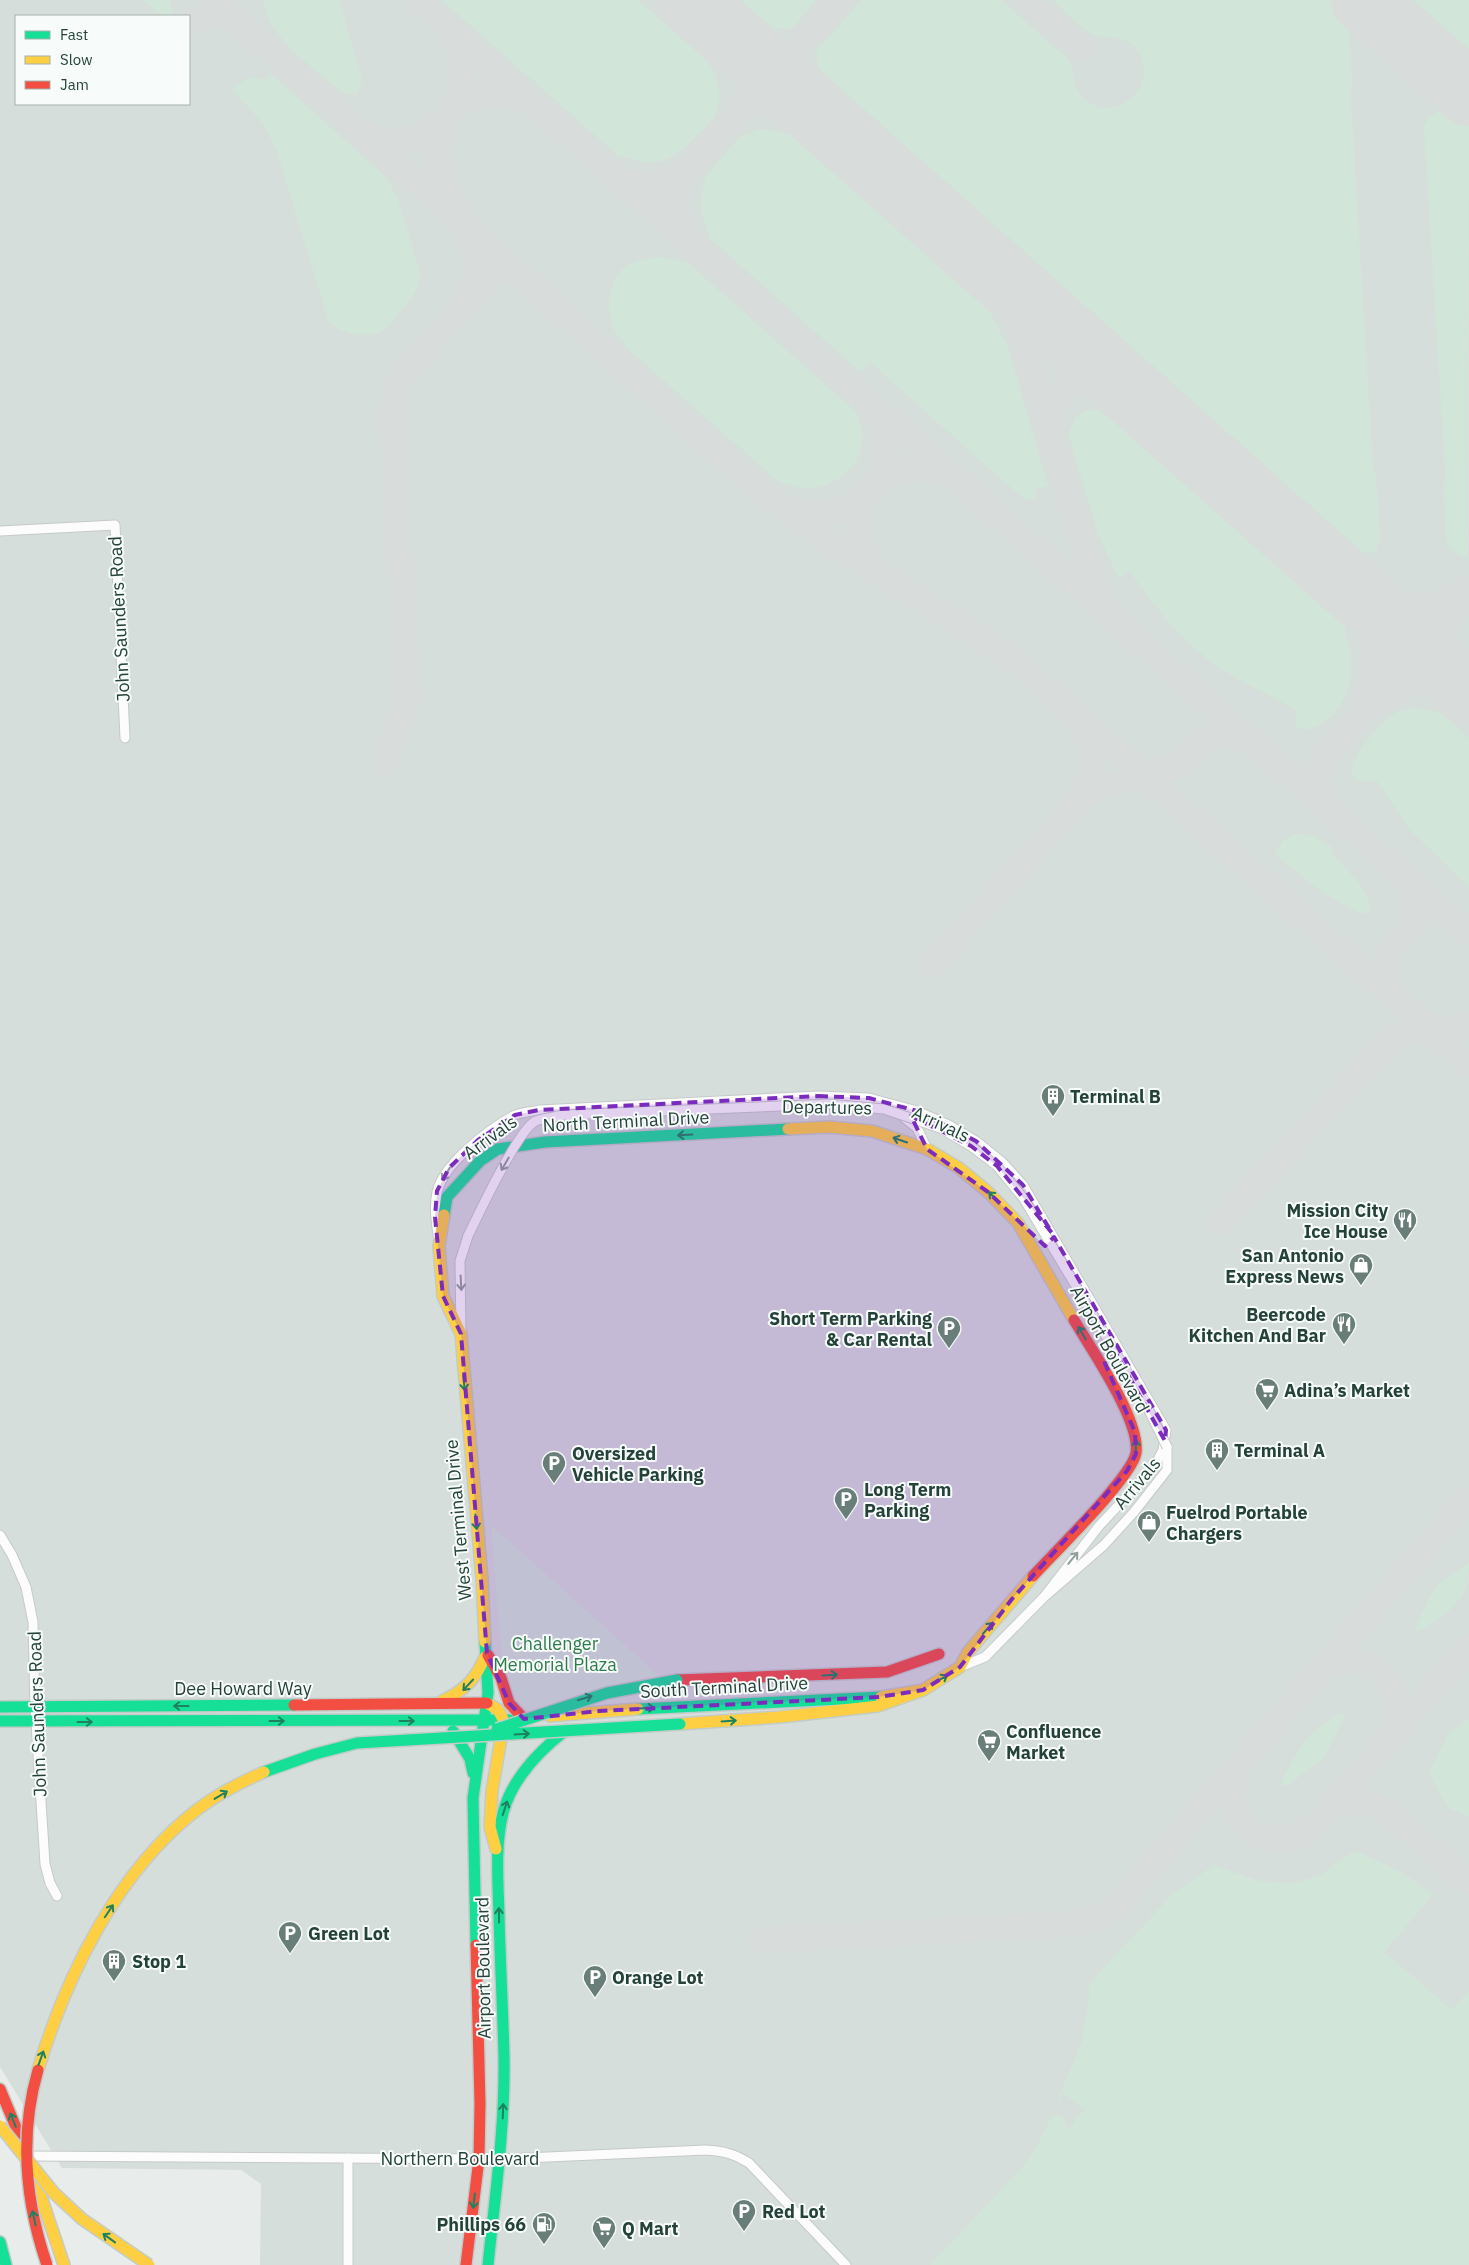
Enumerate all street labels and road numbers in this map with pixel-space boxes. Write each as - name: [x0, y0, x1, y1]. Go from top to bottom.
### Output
- street label: John Saunders Road: [103, 536, 135, 702]
- street label: Departures: [782, 1095, 872, 1119]
- street label: Arrivals: [908, 1101, 974, 1147]
- street label: North Terminal Drive: [542, 1105, 710, 1137]
- street label: Arrivals: [458, 1110, 522, 1164]
- street label: Airport Boulevard: [1065, 1281, 1155, 1417]
- street label: West Terminal Drive: [439, 1438, 476, 1601]
- street label: Arrivals: [1109, 1452, 1165, 1514]
- street label: John Saunders Road: [23, 1631, 51, 1797]
- street label: South Terminal Drive: [639, 1671, 809, 1703]
- street label: Dee Howard Way: [174, 1677, 312, 1700]
- street label: Airport Boulevard: [470, 1897, 496, 2039]
- street label: Northern Boulevard: [381, 2147, 539, 2170]

